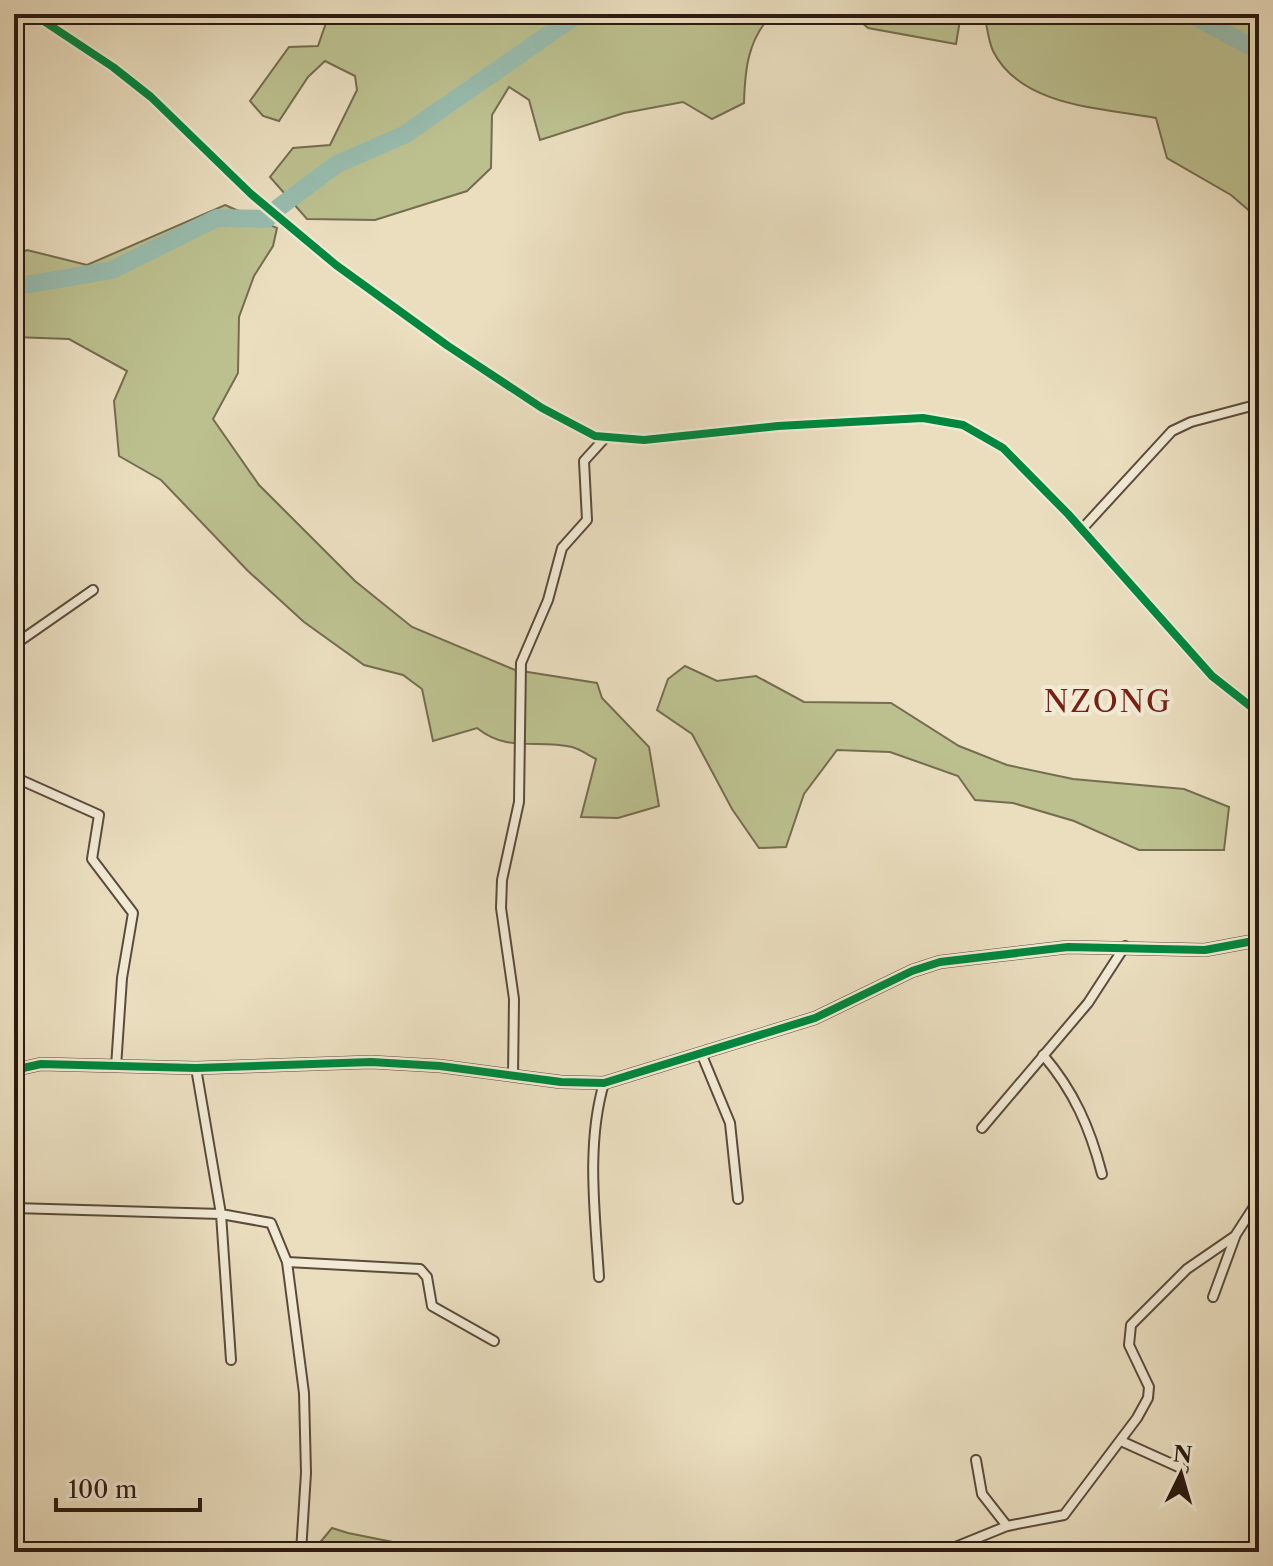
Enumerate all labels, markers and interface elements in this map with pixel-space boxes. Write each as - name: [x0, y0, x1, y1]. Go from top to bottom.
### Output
- district label: NZONG: [1044, 683, 1172, 720]
- north arrow: [1141, 1434, 1221, 1514]
- text: N: [1172, 1440, 1193, 1469]
- scale bar: [56, 1462, 200, 1512]
- text: 100 m: [68, 1475, 137, 1504]

